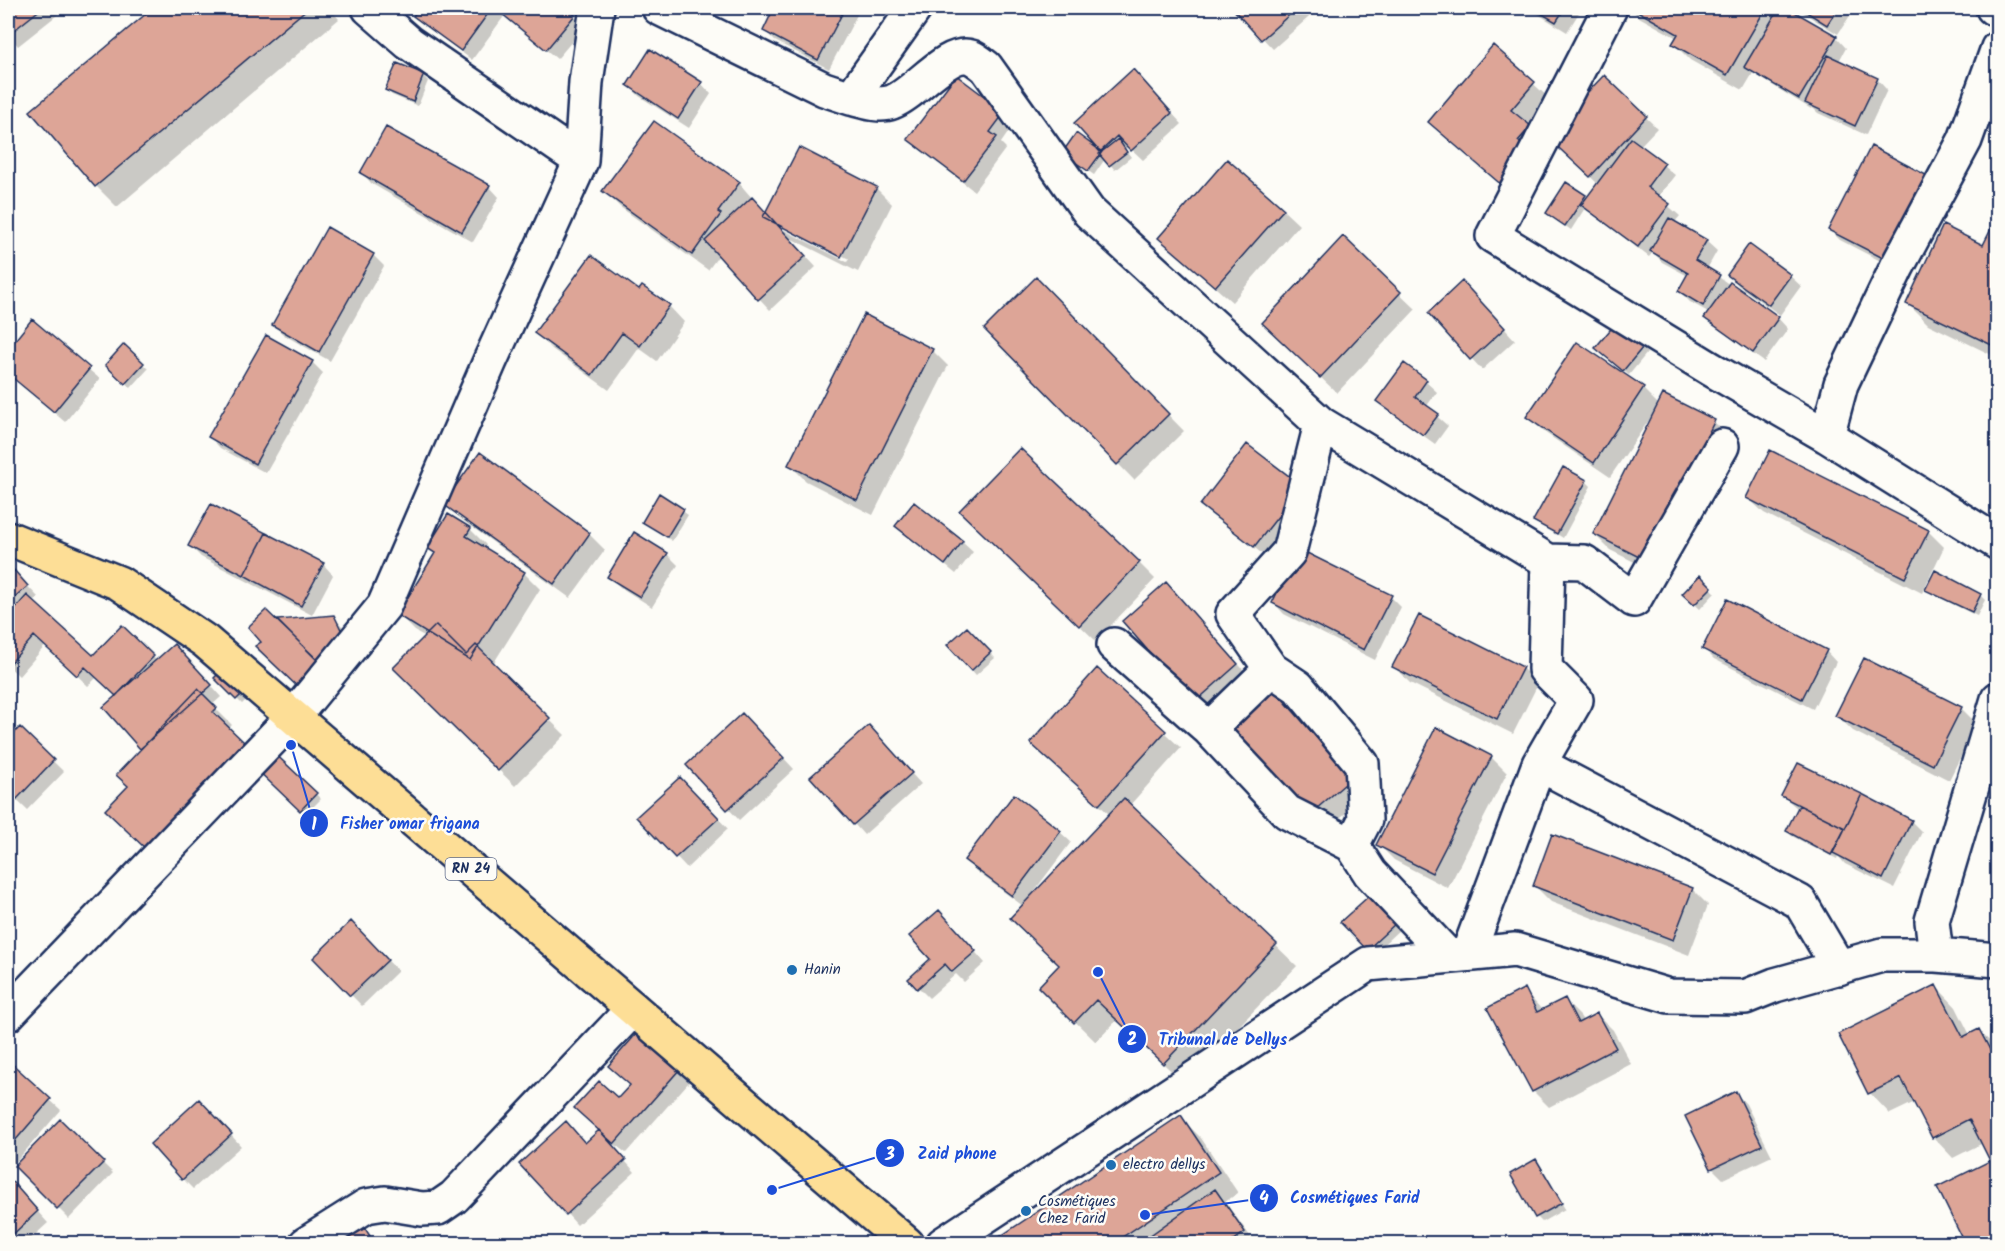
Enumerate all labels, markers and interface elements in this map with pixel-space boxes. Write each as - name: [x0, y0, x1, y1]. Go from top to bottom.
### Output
- callout: Fisher omar frigana: [299, 806, 492, 840]
- text: 1: [311, 811, 317, 840]
- text: Fisher omar frigana: [340, 812, 480, 837]
- road number: RN 24: [446, 858, 496, 880]
- place label: Hanin: [804, 958, 841, 982]
- marker: Hanin: [785, 963, 799, 977]
- callout: Tribunal de Dellys: [1117, 1022, 1299, 1056]
- text: 2: [1127, 1026, 1137, 1055]
- text: Tribunal de Dellys: [1159, 1028, 1288, 1053]
- callout: Zaid phone: [875, 1136, 1008, 1170]
- text: 3: [884, 1141, 895, 1170]
- text: Zaid phone: [917, 1142, 997, 1167]
- place label: electro dellys: [1123, 1153, 1206, 1177]
- marker: electro dellys: [1104, 1158, 1118, 1172]
- callout: Cosmétiques Farid: [1249, 1181, 1432, 1215]
- text: 4: [1259, 1185, 1269, 1214]
- text: Cosmétiques Farid: [1290, 1186, 1420, 1211]
- place label: Cosmétiques Chez Farid: [1038, 1190, 1116, 1231]
- marker: Cosmétiques Chez Farid: [1019, 1204, 1033, 1218]

